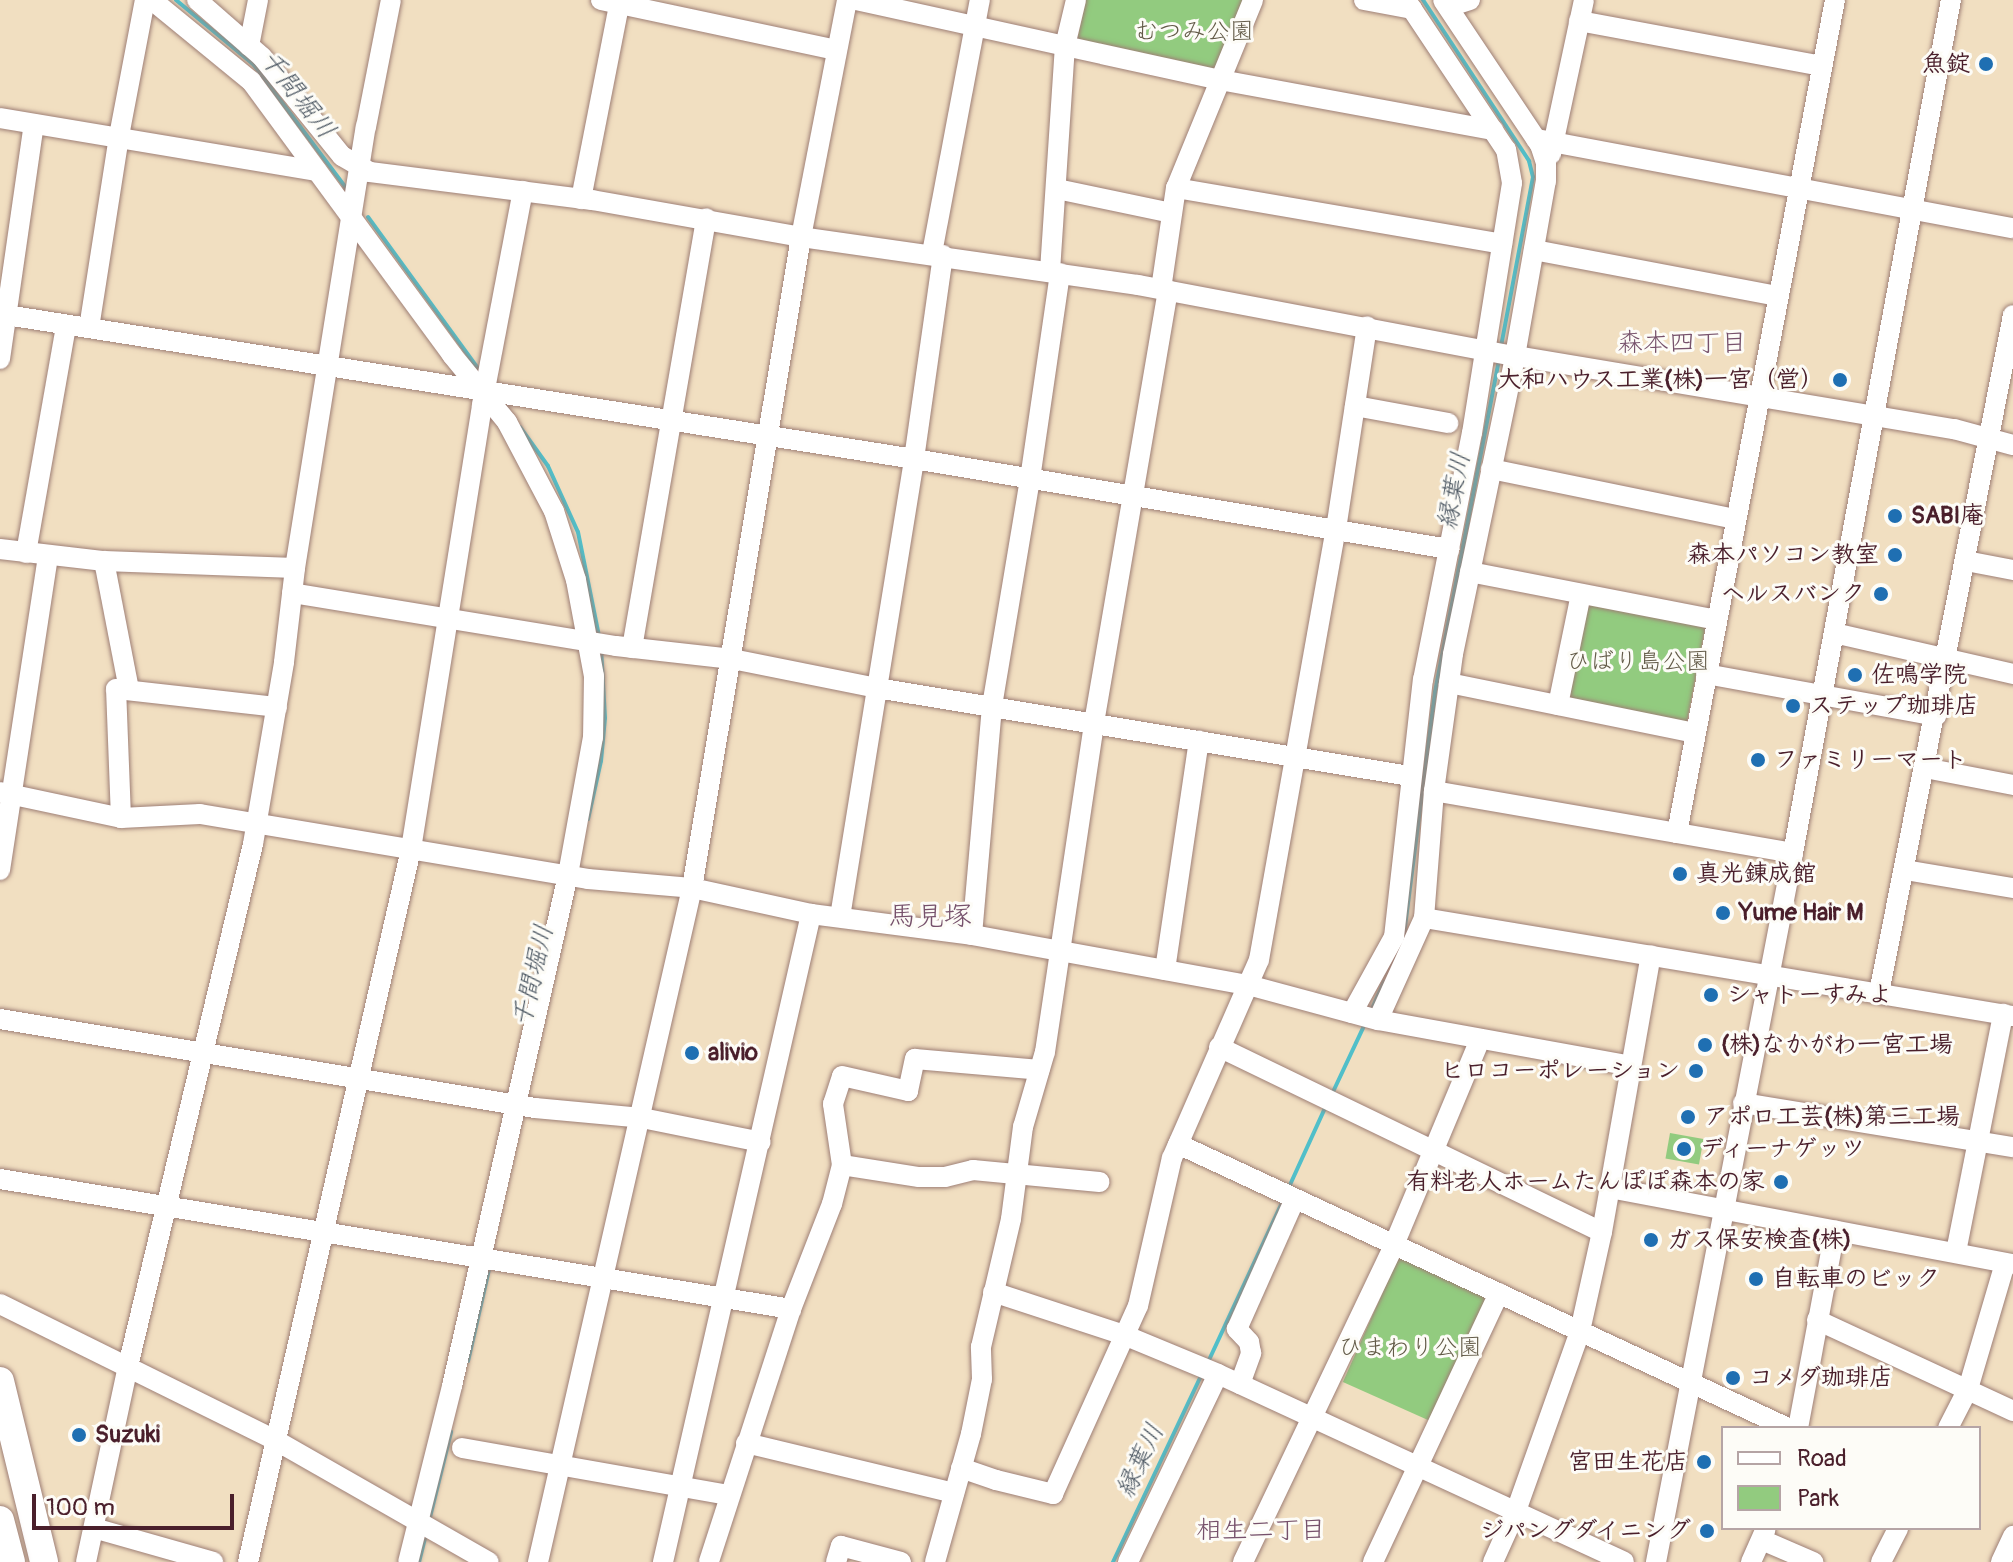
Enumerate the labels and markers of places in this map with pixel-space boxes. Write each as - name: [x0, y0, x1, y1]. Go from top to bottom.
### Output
- place label: 魚錠: [1922, 50, 1970, 78]
- marker: 魚錠: [1977, 55, 1995, 73]
- place label: 大和ハウス工業(株)一宮（営）: [1496, 366, 1824, 394]
- marker: 大和ハウス工業(株)一宮（営）: [1831, 371, 1849, 389]
- place label: SABI庵: [1911, 502, 1984, 530]
- marker: SABI庵: [1886, 507, 1904, 525]
- place label: 森本パソコン教室: [1687, 541, 1879, 569]
- marker: 森本パソコン教室: [1886, 546, 1904, 564]
- place label: ヘルスバンク: [1721, 580, 1865, 608]
- marker: ヘルスバンク: [1872, 585, 1890, 603]
- place label: 佐鳴学院: [1871, 661, 1967, 689]
- marker: 佐鳴学院: [1846, 666, 1864, 684]
- place label: ステップ珈琲店: [1809, 692, 1977, 720]
- marker: ステップ珈琲店: [1784, 697, 1802, 715]
- place label: ファミリーマート: [1774, 746, 1966, 774]
- marker: ファミリーマート: [1749, 751, 1767, 769]
- place label: 真光錬成館: [1696, 860, 1816, 888]
- marker: 真光錬成館: [1671, 865, 1689, 883]
- place label: Yume Hair M: [1739, 899, 1864, 927]
- marker: Yume Hair M: [1714, 904, 1732, 922]
- place label: シャトーすみよ: [1727, 981, 1895, 1009]
- marker: シャトーすみよ: [1702, 986, 1720, 1004]
- place label: (株)なかがわ一宮工場: [1721, 1031, 1953, 1059]
- marker: (株)なかがわ一宮工場: [1696, 1036, 1714, 1054]
- place label: alivio: [708, 1039, 758, 1067]
- marker: alivio: [683, 1044, 701, 1062]
- place label: ヒロコーポレーション: [1439, 1057, 1680, 1085]
- marker: ヒロコーポレーション: [1687, 1062, 1705, 1080]
- place label: アポロ工芸(株)第三工場: [1704, 1103, 1960, 1131]
- marker: アポロ工芸(株)第三工場: [1679, 1108, 1697, 1126]
- place label: ディーナゲッツ: [1700, 1135, 1868, 1163]
- marker: ディーナゲッツ: [1675, 1140, 1693, 1158]
- place label: 有料老人ホームたんぽぽ森本の家: [1405, 1168, 1765, 1196]
- marker: 有料老人ホームたんぽぽ森本の家: [1772, 1173, 1790, 1191]
- place label: ガス保安検査(株): [1667, 1226, 1851, 1254]
- marker: ガス保安検査(株): [1642, 1231, 1660, 1249]
- place label: 自転車のビック: [1772, 1265, 1940, 1293]
- marker: 自転車のビック: [1747, 1270, 1765, 1288]
- place label: コメダ珈琲店: [1749, 1364, 1893, 1392]
- marker: コメダ珈琲店: [1724, 1369, 1742, 1387]
- place label: Suzuki: [95, 1421, 160, 1449]
- marker: Suzuki: [70, 1426, 88, 1444]
- place label: 宮田生花店: [1568, 1448, 1688, 1476]
- marker: 宮田生花店: [1695, 1453, 1713, 1471]
- place label: ジパングダイニング: [1475, 1517, 1691, 1545]
- marker: ジパングダイニング: [1698, 1522, 1716, 1540]

